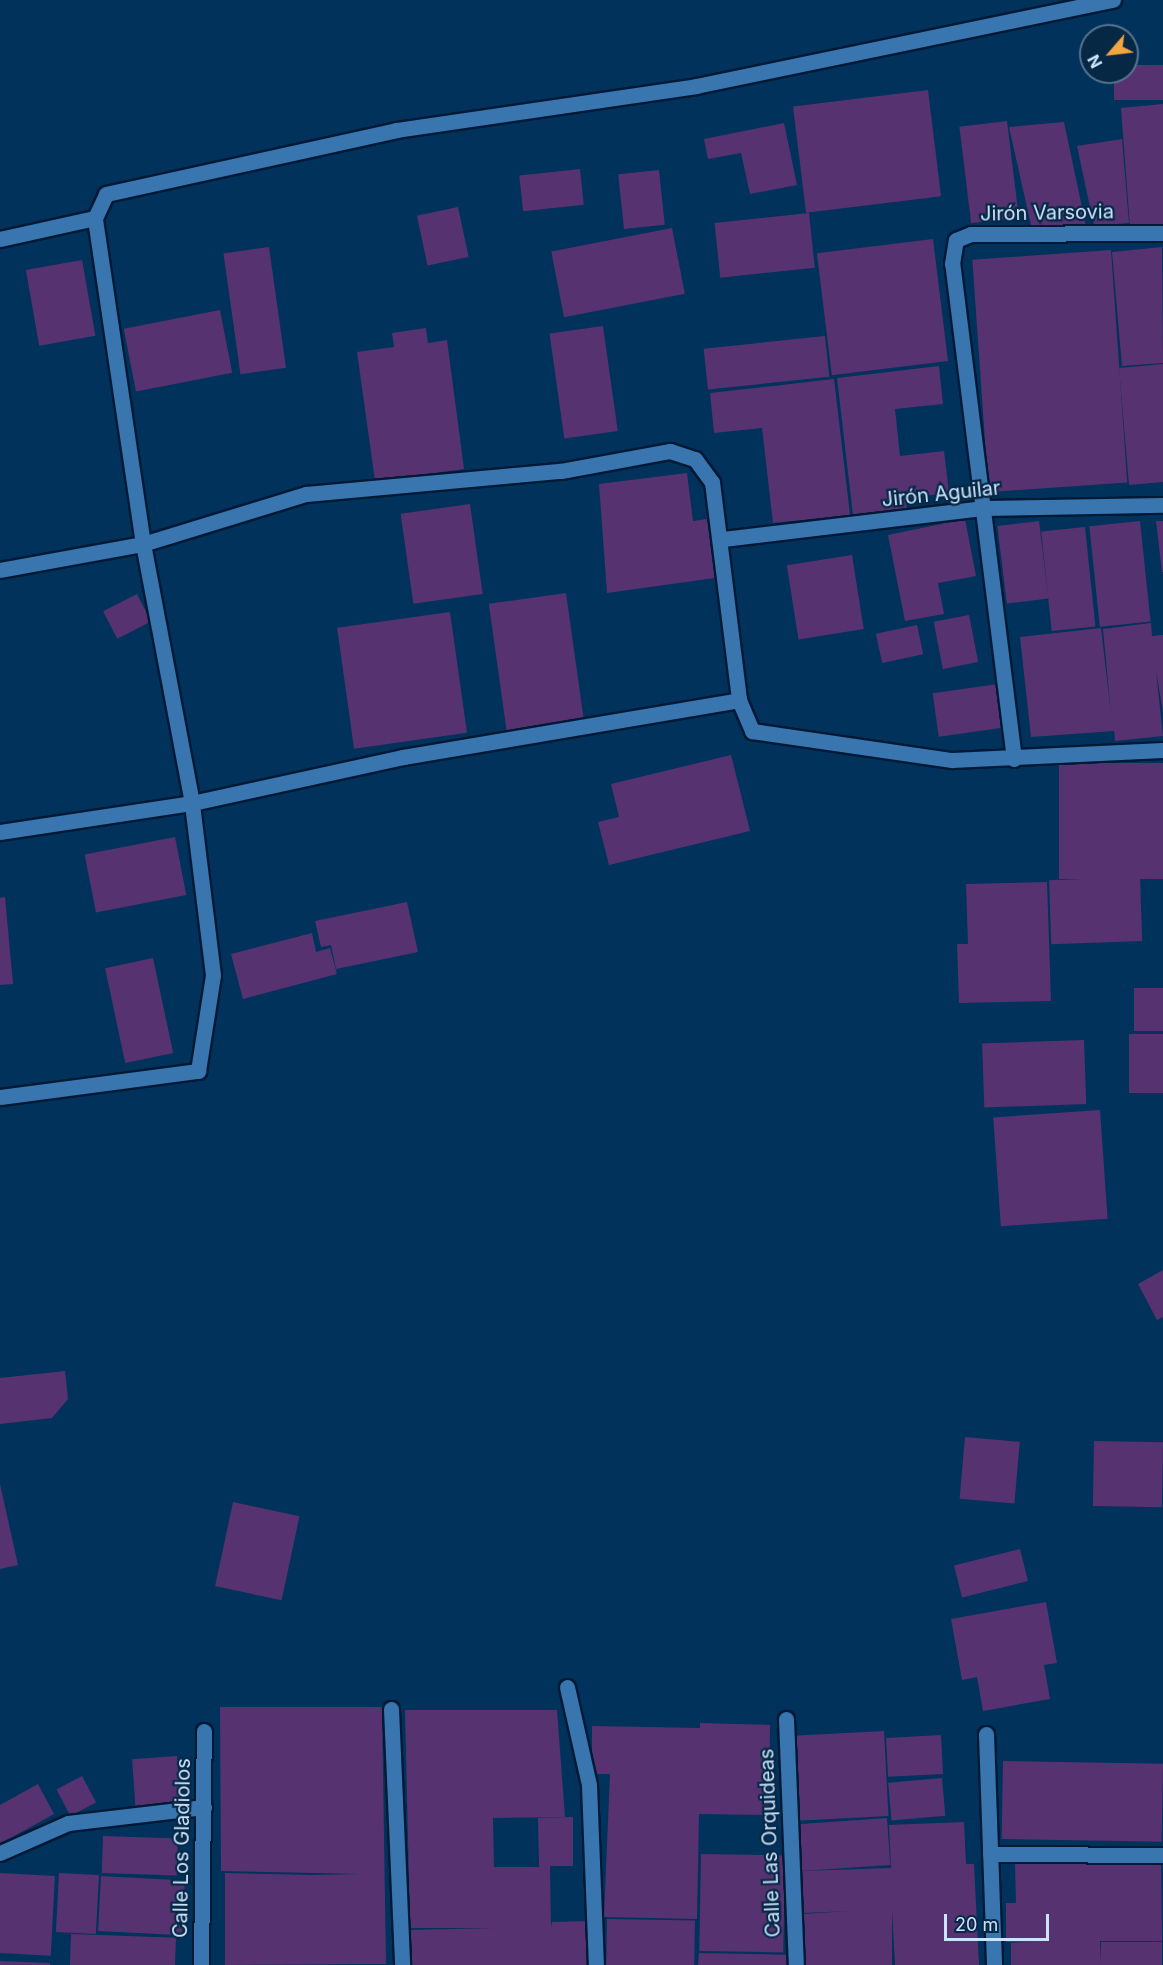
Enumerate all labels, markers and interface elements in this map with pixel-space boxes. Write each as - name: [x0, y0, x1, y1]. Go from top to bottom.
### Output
- north arrow: [1079, 24, 1139, 84]
- text: N: [1083, 51, 1107, 72]
- street label: Jirón Varsovia: [980, 200, 1114, 226]
- street label: Jirón Aguilar: [880, 476, 1002, 512]
- street label: Calle Las Orquideas: [755, 1748, 785, 1938]
- street label: Calle Los Gladiolos: [168, 1758, 196, 1938]
- scale bar: [947, 1902, 1052, 1940]
- text: 20 m: [955, 1914, 998, 1935]

